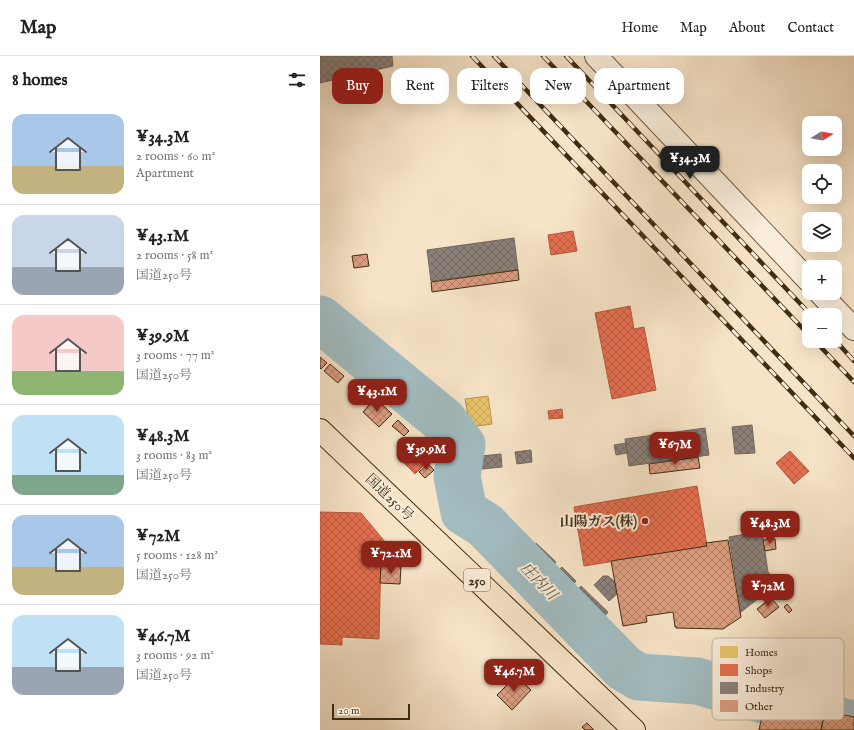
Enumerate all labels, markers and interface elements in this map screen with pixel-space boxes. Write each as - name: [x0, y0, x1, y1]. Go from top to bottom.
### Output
- text: Map: [20, 16, 56, 40]
- text: Home: [622, 19, 658, 37]
- text: Map: [680, 19, 707, 37]
- text: About: [729, 19, 765, 37]
- text: Contact: [787, 19, 834, 37]
- chip: Buy: [332, 68, 383, 104]
- chip: Rent: [391, 68, 449, 104]
- chip: Filters: [457, 68, 522, 104]
- chip: New: [530, 68, 586, 104]
- chip: Apartment: [594, 68, 684, 104]
- icon: filters: [286, 69, 308, 91]
- text: 8 homes: [12, 70, 67, 91]
- north arrow: [802, 116, 842, 156]
- map controls: [802, 116, 842, 348]
- text: ¥34.3M: [136, 127, 189, 148]
- icon: home: [44, 130, 92, 178]
- pin: ¥34.3M: [657, 146, 723, 180]
- text: 2 rooms · 60 m²: [136, 148, 215, 165]
- text: ¥34.3M: [670, 150, 710, 167]
- button: locate: [802, 164, 842, 204]
- text: Apartment: [136, 165, 194, 182]
- button: layers: [802, 212, 842, 252]
- text: ¥43.1M: [136, 226, 189, 247]
- icon: home: [44, 231, 92, 279]
- text: 2 rooms · 58 m²: [136, 247, 213, 264]
- button: +: [802, 260, 842, 300]
- text: 国道250号: [136, 267, 192, 284]
- button: −: [802, 308, 842, 348]
- text: ¥39.9M: [136, 326, 189, 347]
- icon: home: [44, 331, 92, 379]
- text: 3 rooms · 77 m²: [136, 347, 214, 364]
- text: 国道250号: [136, 367, 192, 384]
- pin: ¥43.1M: [344, 379, 410, 413]
- text: ¥43.1M: [357, 383, 397, 400]
- text: ¥48.3M: [136, 426, 189, 447]
- icon: home: [44, 431, 92, 479]
- pin: ¥67M: [651, 432, 699, 466]
- text: ¥67M: [658, 436, 692, 453]
- pin: ¥39.9M: [393, 437, 459, 471]
- text: ¥39.9M: [406, 441, 446, 458]
- text: 3 rooms · 83 m²: [136, 447, 212, 464]
- text: 国道250号: [136, 467, 192, 484]
- street label: 国道250号: [361, 470, 417, 525]
- pin: ¥48.3M: [737, 511, 803, 545]
- place label: 山陽ガス(株): [560, 513, 637, 531]
- text: ¥48.3M: [750, 515, 790, 532]
- marker: 山陽ガス(株): [640, 516, 650, 526]
- text: ¥72M: [136, 526, 180, 547]
- icon: home: [44, 531, 92, 579]
- pin: ¥72.1M: [358, 541, 424, 575]
- text: ¥72.1M: [370, 545, 412, 562]
- text: 5 rooms · 128 m²: [136, 547, 218, 564]
- water label: 庄内川: [516, 559, 562, 606]
- text: 国道250号: [136, 567, 192, 584]
- road number: 250: [464, 569, 490, 591]
- pin: ¥72M: [744, 574, 792, 608]
- text: ¥72M: [751, 578, 785, 595]
- text: ¥46.7M: [136, 626, 191, 647]
- icon: home: [44, 631, 92, 679]
- legend: [712, 638, 844, 720]
- text: Homes: [745, 646, 778, 660]
- text: 3 rooms · 92 m²: [136, 647, 214, 664]
- pin: ¥46.7M: [481, 659, 547, 693]
- text: ¥46.7M: [493, 663, 535, 680]
- text: Shops: [745, 664, 772, 678]
- text: 国道250号: [136, 667, 192, 684]
- text: Industry: [745, 682, 785, 696]
- text: Other: [745, 700, 773, 714]
- scale bar: [332, 702, 410, 721]
- text: 20 m: [338, 704, 359, 718]

